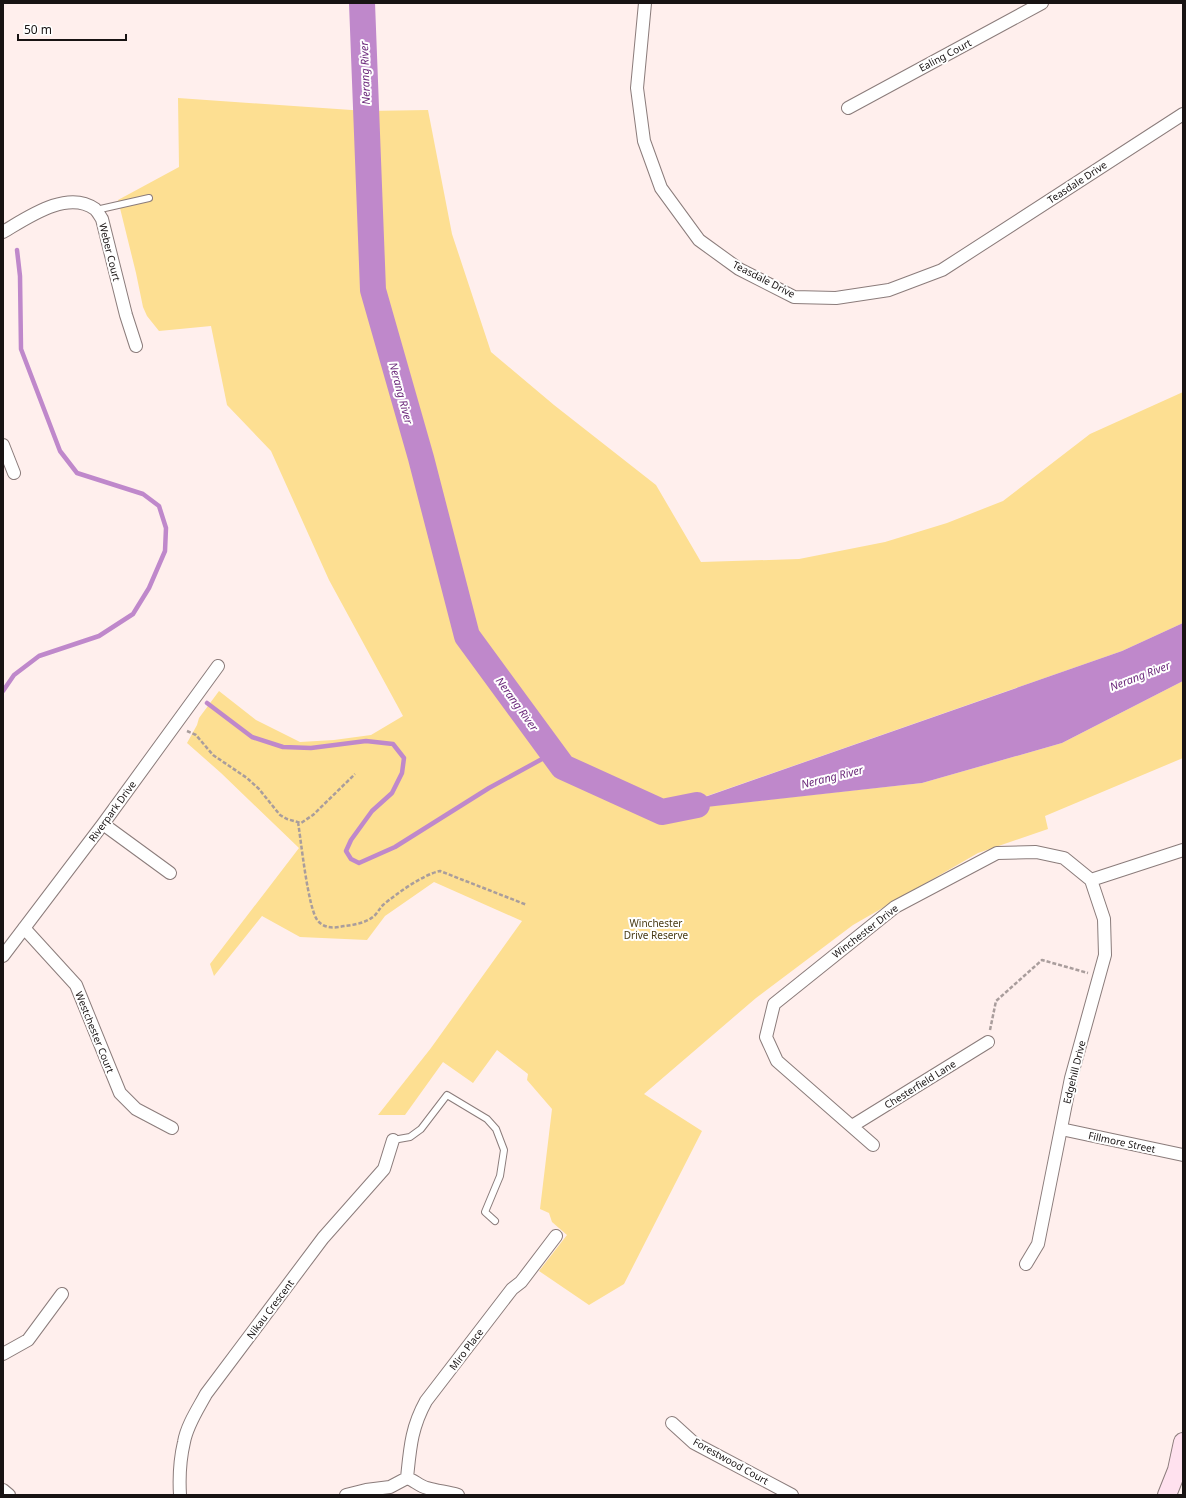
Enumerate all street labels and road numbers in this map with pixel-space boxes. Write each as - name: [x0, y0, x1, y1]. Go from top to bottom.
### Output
- street label: Ealing Court: [916, 35, 974, 75]
- street label: Teasdale Drive: [1045, 157, 1110, 206]
- street label: Weber Court: [96, 221, 124, 283]
- street label: Teasdale Drive: [730, 257, 798, 301]
- street label: Riverpark Drive: [85, 777, 139, 844]
- street label: Winchester Drive: [829, 901, 901, 961]
- street label: Westchester Court: [72, 989, 118, 1075]
- street label: Edgehill Drive: [1059, 1039, 1089, 1105]
- street label: Chesterfield Lane: [882, 1056, 959, 1112]
- street label: Fillmore Street: [1087, 1128, 1157, 1156]
- street label: Nikau Crescent: [243, 1276, 297, 1341]
- street label: Miro Place: [446, 1325, 487, 1373]
- street label: Forestwood Court: [691, 1434, 772, 1488]

